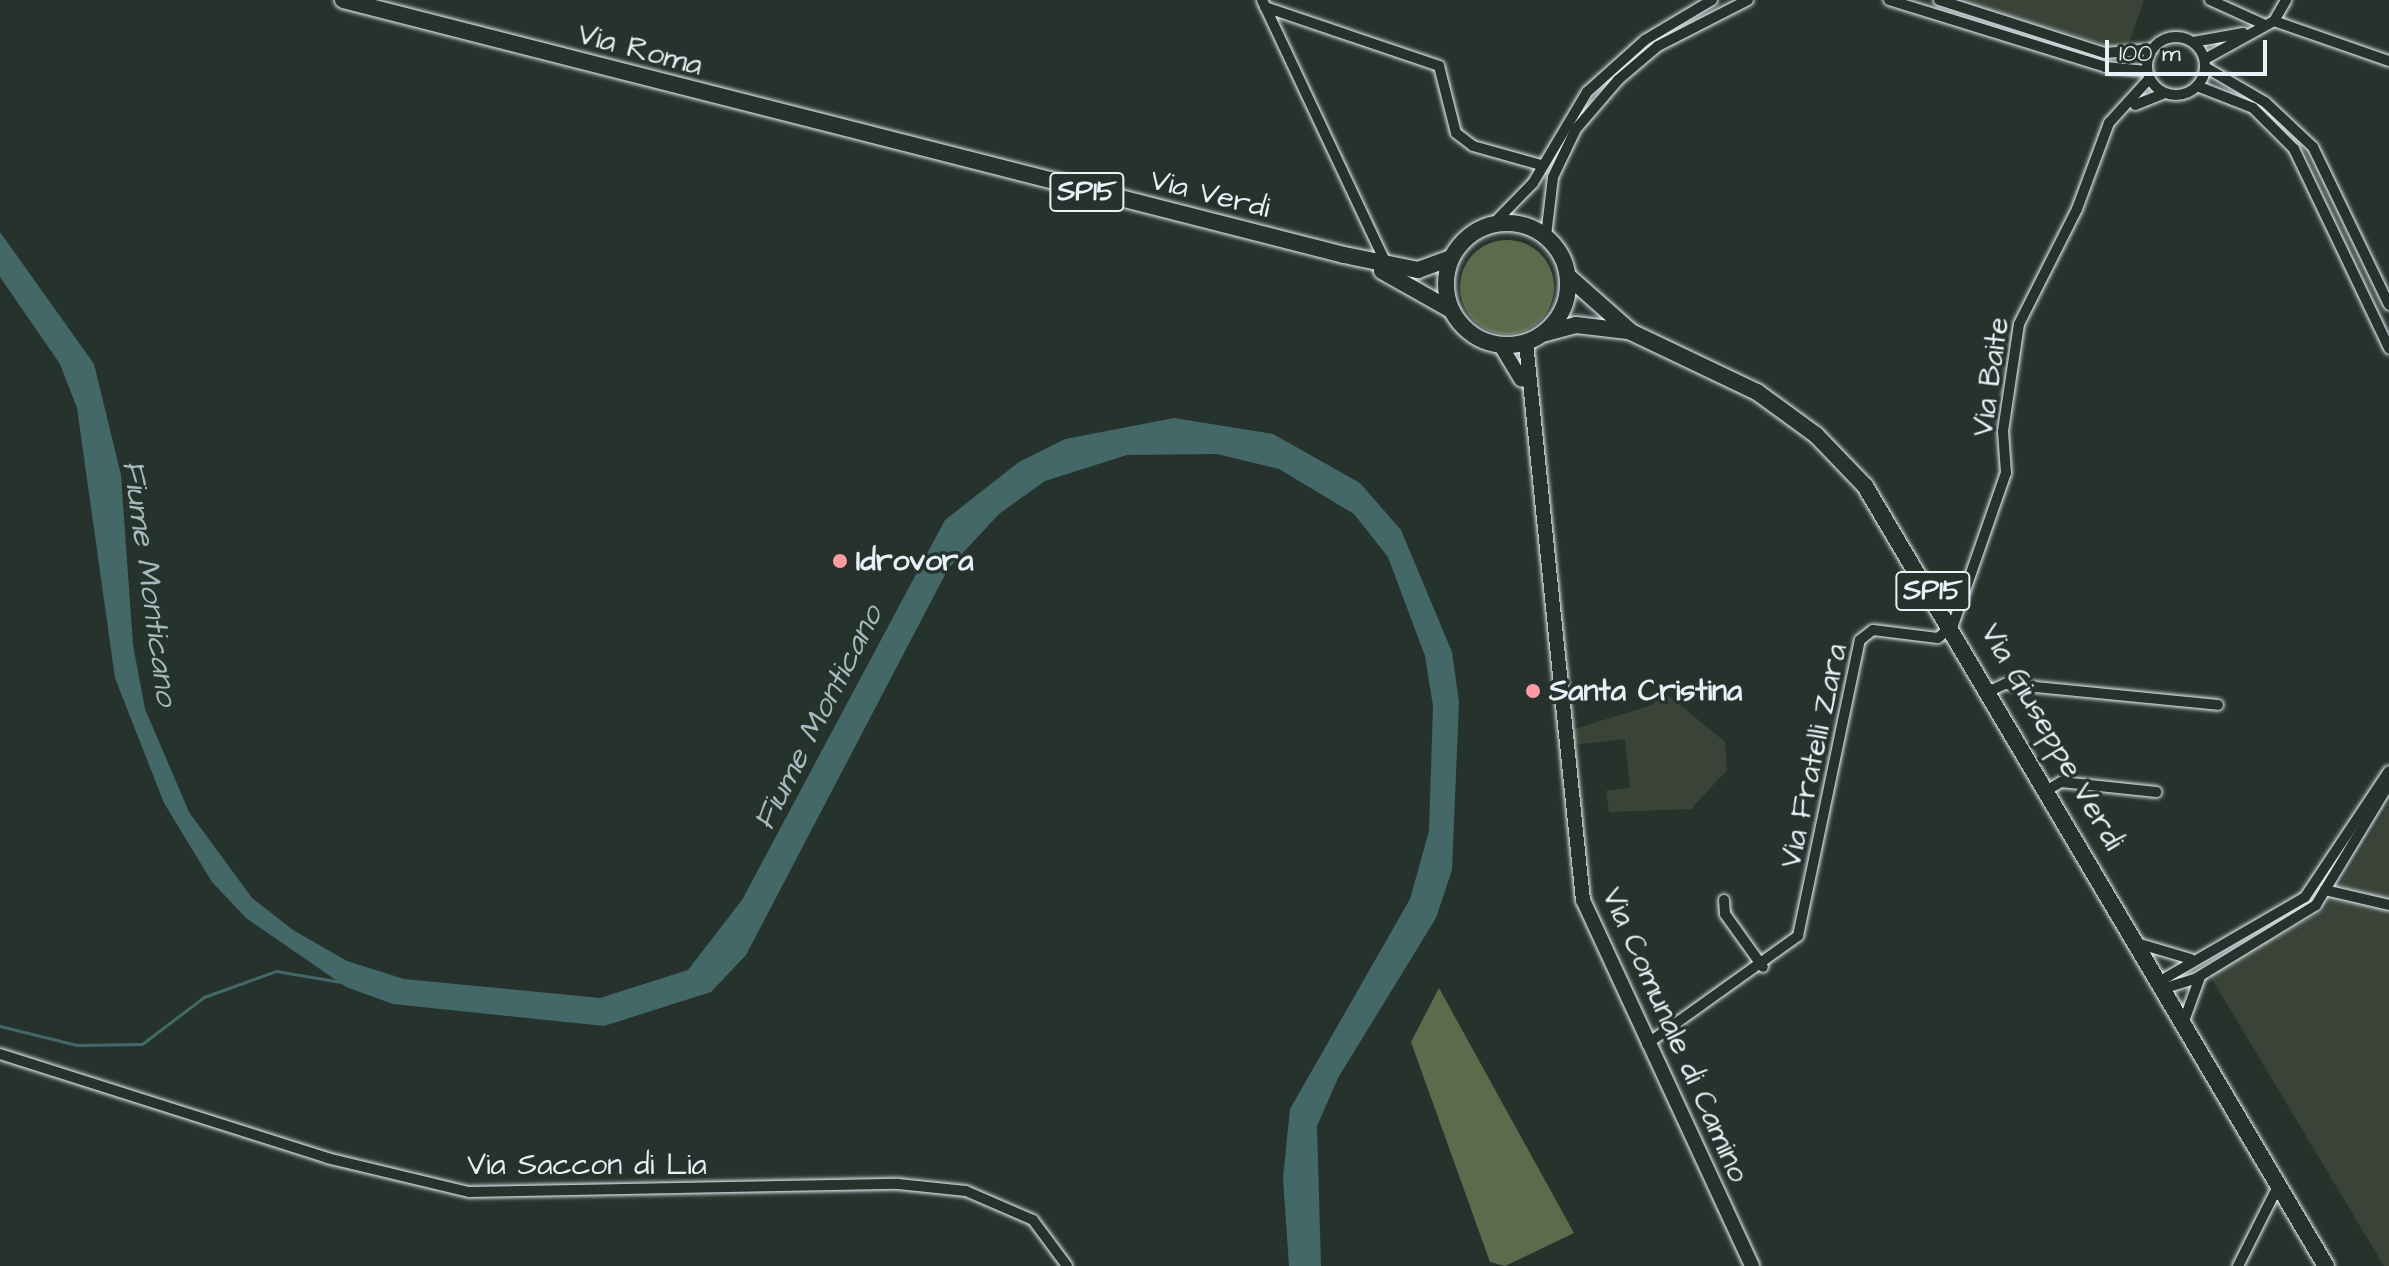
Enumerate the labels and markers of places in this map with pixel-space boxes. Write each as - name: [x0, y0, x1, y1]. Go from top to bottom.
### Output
- place label: Idrovora: [856, 543, 974, 579]
- marker: Idrovora: [831, 552, 849, 570]
- place label: Santa Cristina: [1549, 673, 1742, 709]
- marker: Santa Cristina: [1524, 682, 1542, 700]

